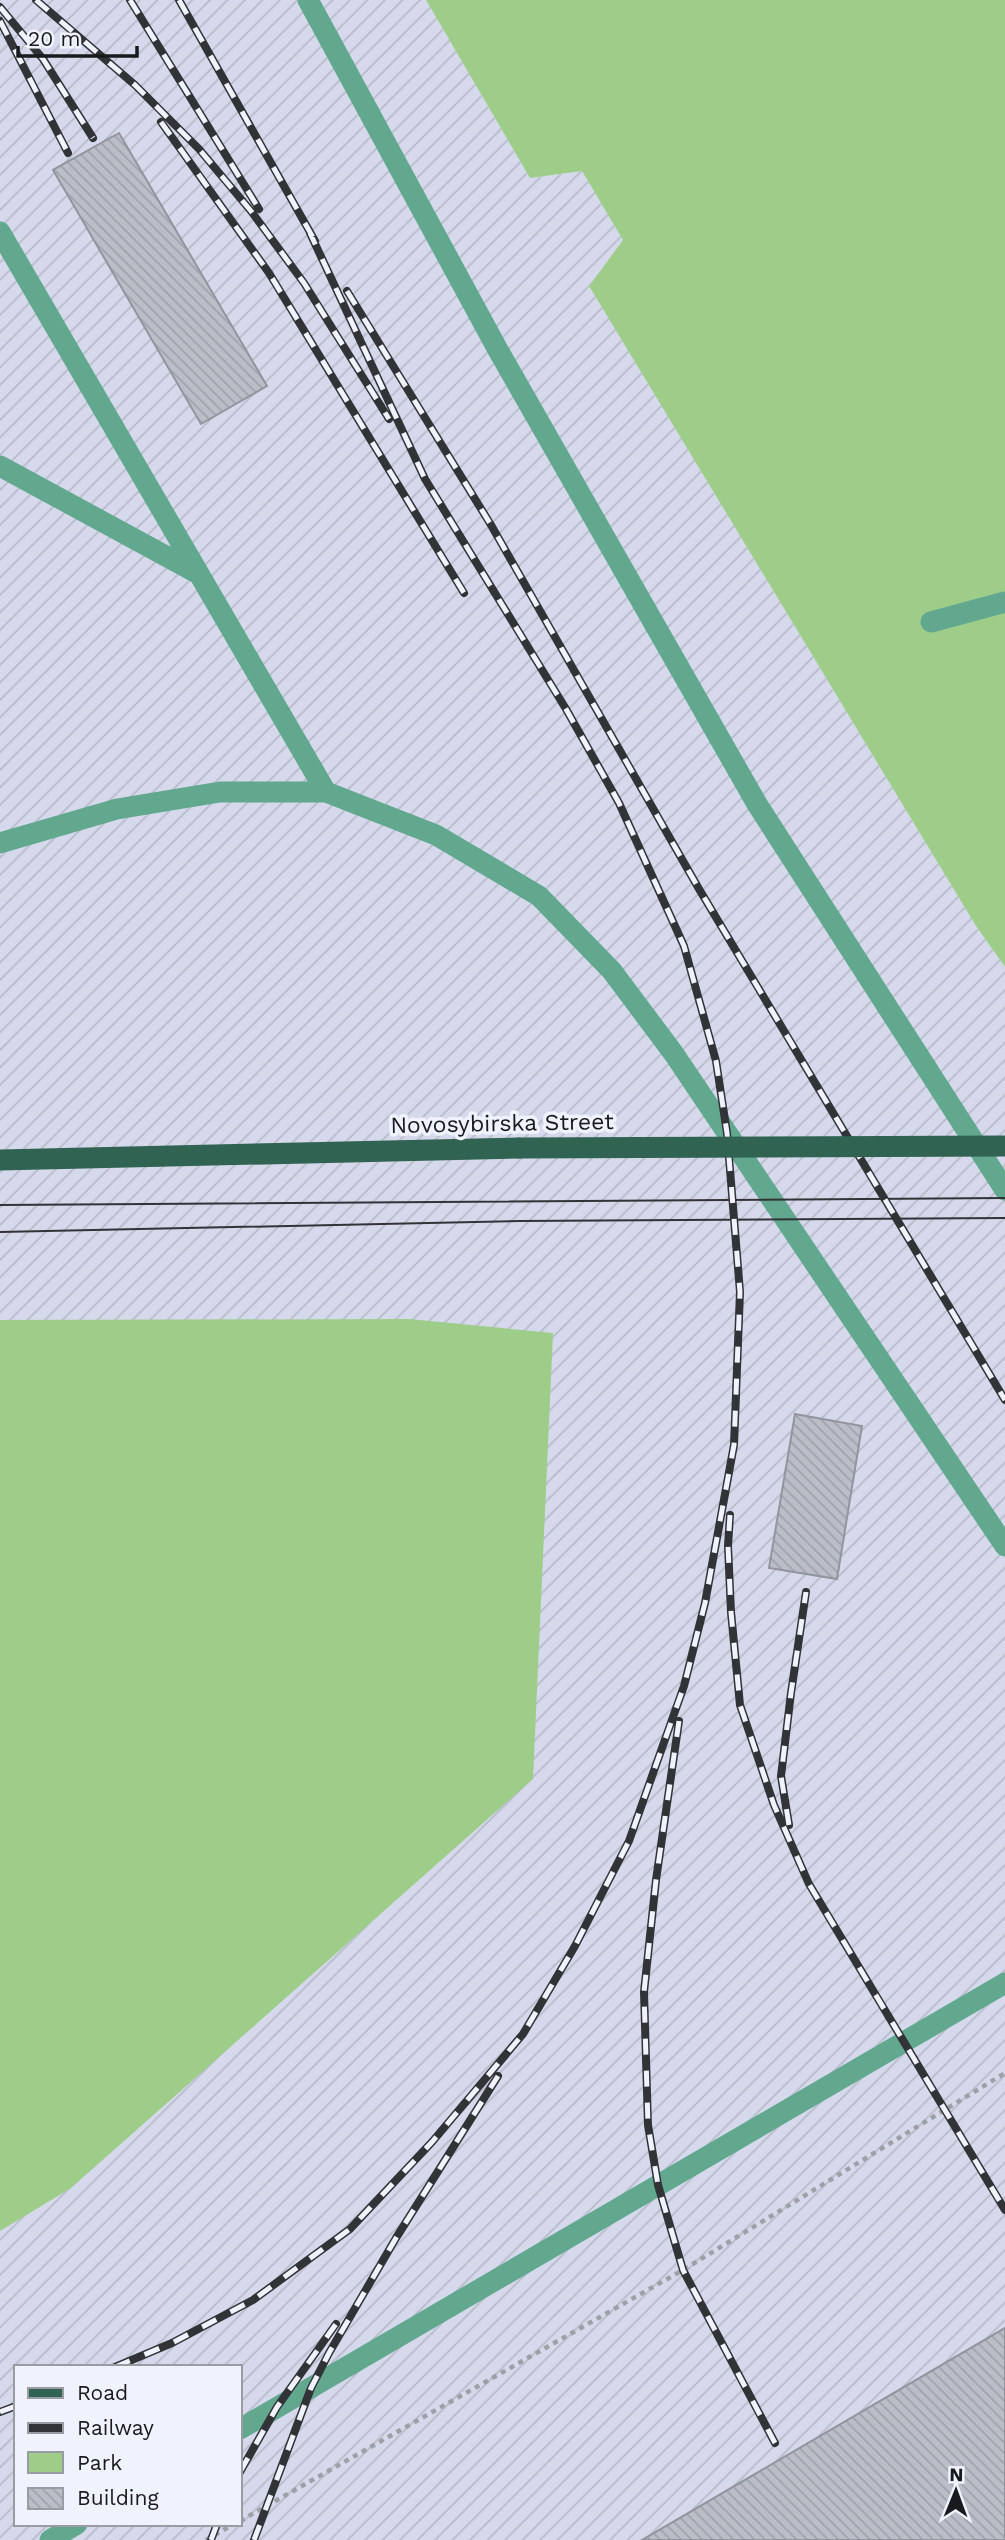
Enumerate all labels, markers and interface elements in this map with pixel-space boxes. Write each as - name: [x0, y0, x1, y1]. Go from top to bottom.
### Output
- scale bar: [18, 14, 136, 58]
- text: 20 m: [28, 26, 80, 51]
- street label: Novosybirska Street: [390, 1108, 614, 1139]
- legend: [14, 2365, 242, 2526]
- text: Road: [77, 2380, 128, 2405]
- text: Railway: [77, 2415, 154, 2440]
- text: Park: [77, 2450, 122, 2475]
- north arrow: [921, 2456, 991, 2526]
- text: N: [949, 2463, 964, 2486]
- text: Building: [77, 2485, 159, 2510]

